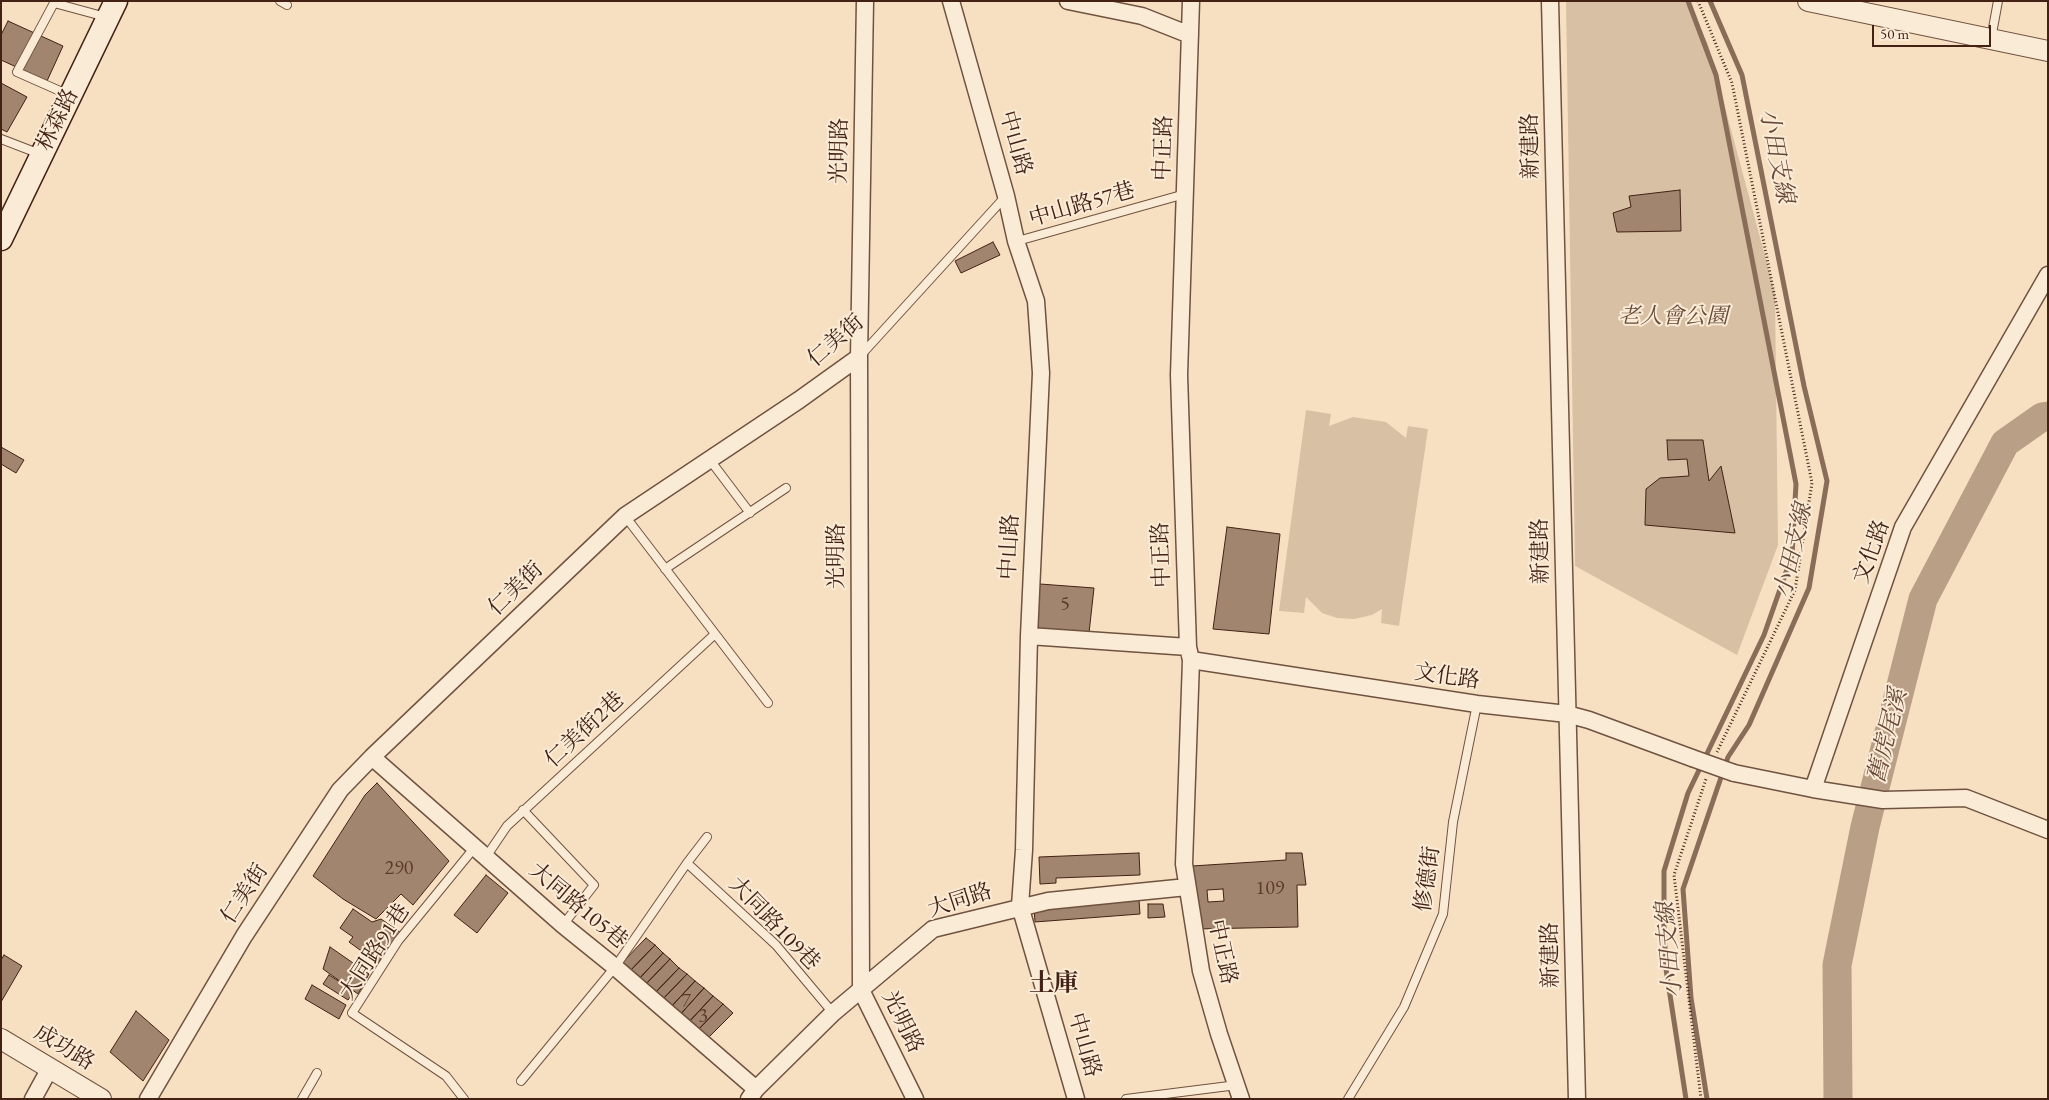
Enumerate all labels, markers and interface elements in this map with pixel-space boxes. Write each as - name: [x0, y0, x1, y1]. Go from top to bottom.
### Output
- scale bar: [1874, 15, 1993, 47]
- text: 50 m: [1880, 24, 1909, 43]
- street label: 林森路: [32, 85, 84, 155]
- water label: 小田支線: [1753, 106, 1799, 206]
- street label: 中山路: [993, 108, 1037, 178]
- street label: 新建路: [1517, 113, 1545, 179]
- street label: 中正路: [1150, 115, 1178, 181]
- street label: 光明路: [826, 118, 854, 184]
- street label: 中山路57巷: [1026, 177, 1138, 233]
- park label: 老人會公園: [1618, 304, 1728, 330]
- street label: 仁美街: [802, 309, 870, 373]
- water label: 小田支線: [1769, 501, 1819, 601]
- street label: 中山路: [995, 513, 1025, 581]
- street label: 文化路: [1848, 516, 1896, 588]
- street label: 新建路: [1527, 518, 1555, 584]
- street label: 中正路: [1148, 522, 1176, 588]
- street label: 光明路: [824, 523, 850, 589]
- street label: 仁美街: [483, 557, 549, 621]
- house number: 5: [1060, 593, 1070, 617]
- street label: 文化路: [1412, 659, 1482, 695]
- water label: 舊虎尾溪: [1862, 686, 1914, 786]
- street label: 仁美街2巷: [540, 687, 630, 773]
- street label: 修德街: [1410, 844, 1446, 914]
- house number: 290: [385, 857, 413, 881]
- street label: 大同路105巷: [524, 857, 632, 955]
- street label: 仁美街: [216, 859, 274, 929]
- street label: 大同路109巷: [723, 872, 825, 976]
- house number: 109: [1256, 877, 1284, 901]
- street label: 大同路: [925, 878, 995, 924]
- street label: 大同路91巷: [334, 899, 416, 1005]
- water label: 小田支線: [1651, 901, 1689, 999]
- street label: 中正路: [1202, 917, 1242, 987]
- street label: 新建路: [1537, 922, 1565, 988]
- district label: 土庫: [1029, 969, 1079, 999]
- street label: 光明路: [876, 987, 928, 1057]
- house number: 7: [681, 990, 691, 1014]
- house number: 3: [698, 1005, 708, 1029]
- street label: 中山路: [1062, 1010, 1106, 1080]
- street label: 成功路: [29, 1020, 99, 1076]

